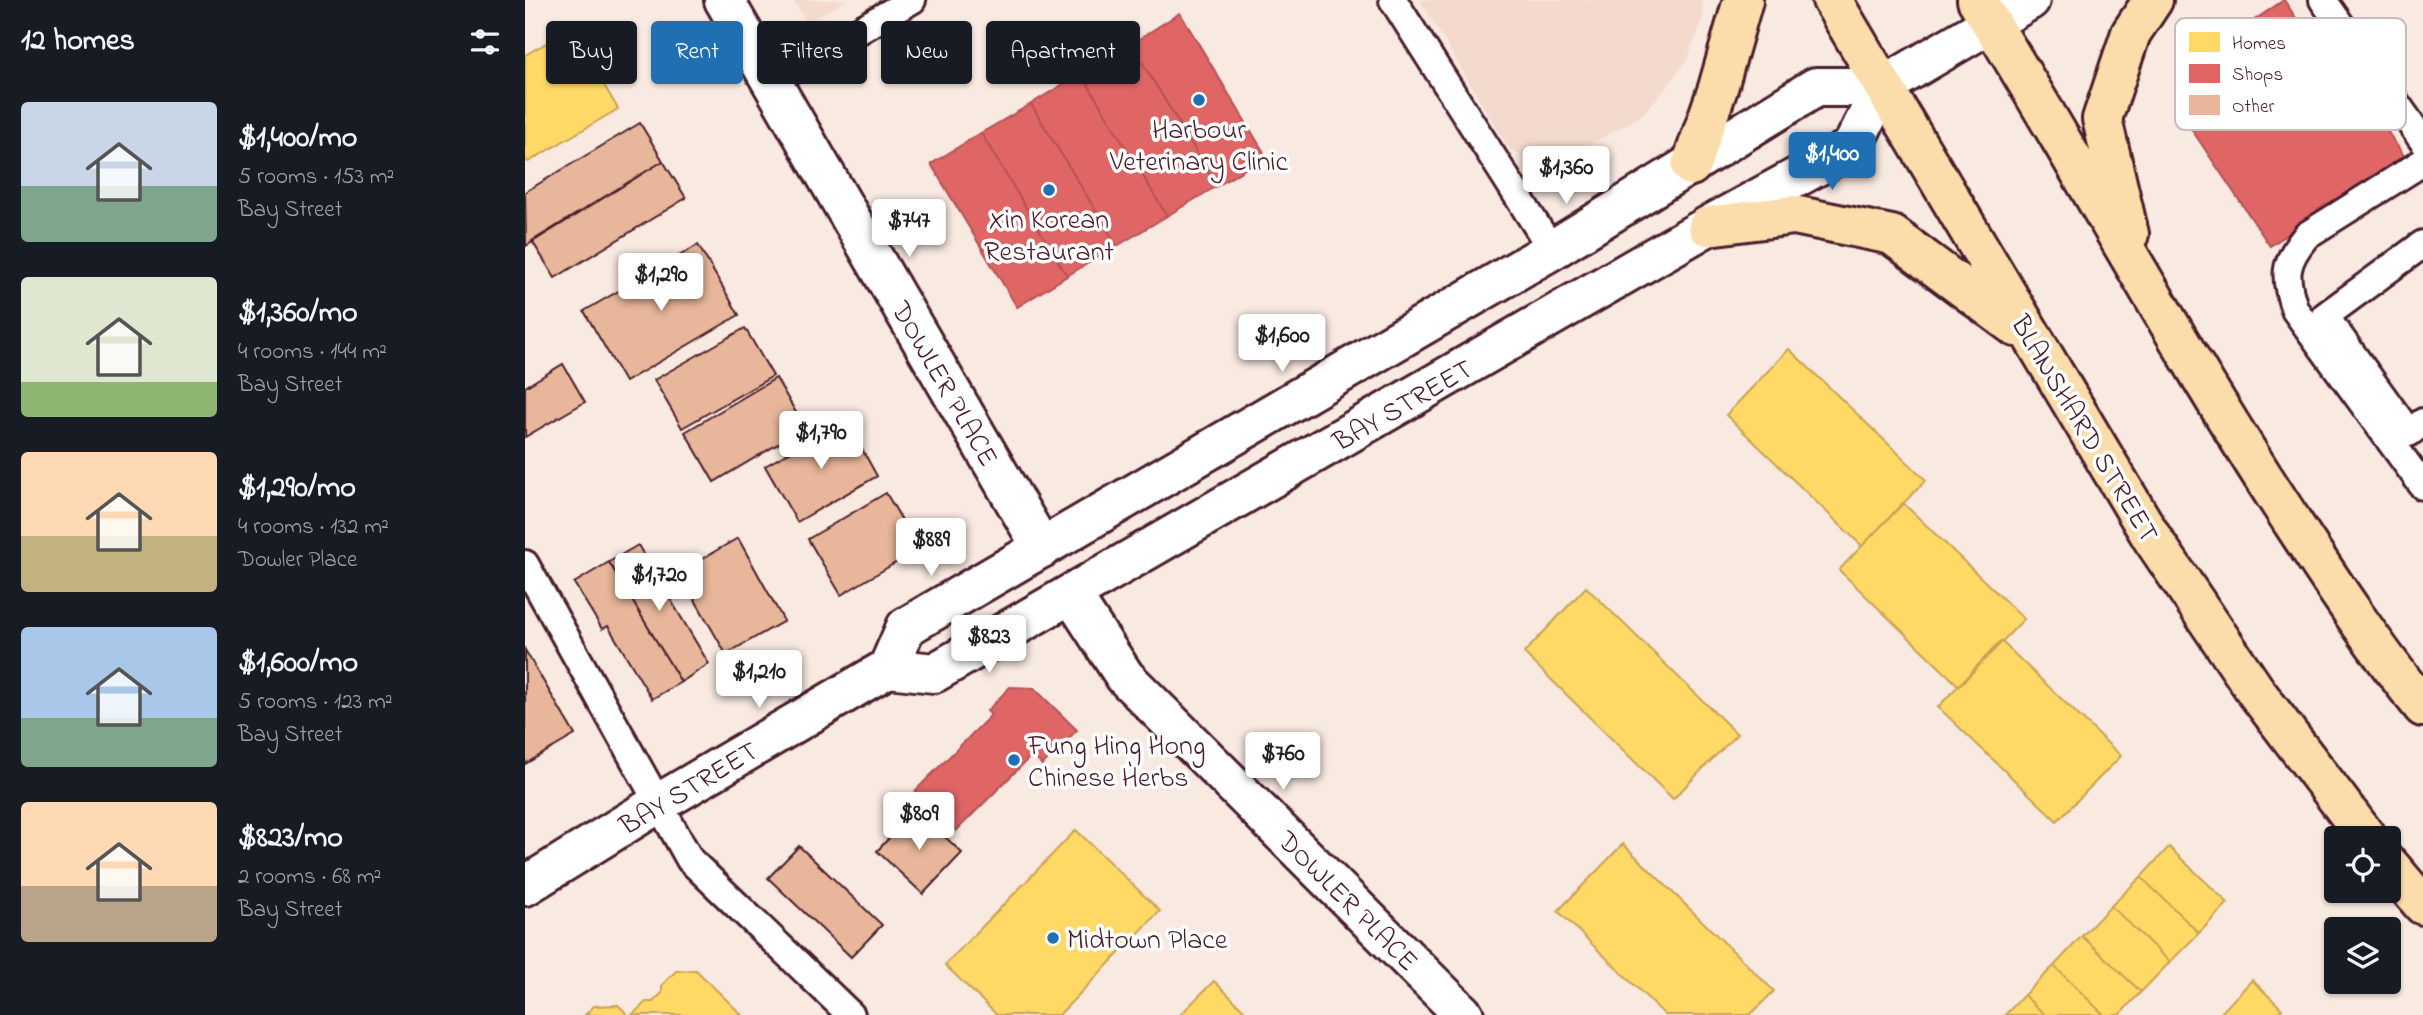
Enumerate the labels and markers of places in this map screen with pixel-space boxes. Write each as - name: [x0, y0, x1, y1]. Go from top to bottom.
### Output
- marker: Harbour Veterinary Clinic: [1191, 92, 1207, 108]
- place label: Harbour Veterinary Clinic: [1109, 111, 1289, 184]
- pin: $1,400: [1775, 132, 1889, 192]
- pin: $1,360: [1509, 146, 1623, 206]
- marker: Xin Korean Restaurant: [1041, 182, 1057, 198]
- pin: $747: [868, 200, 950, 259]
- place label: Xin Korean Restaurant: [984, 201, 1114, 274]
- pin: $1,290: [604, 254, 718, 313]
- pin: $1,600: [1225, 314, 1339, 374]
- pin: $1,790: [764, 412, 878, 471]
- pin: $889: [890, 518, 972, 578]
- pin: $1,720: [602, 554, 716, 613]
- pin: $823: [948, 616, 1030, 675]
- pin: $1,210: [702, 650, 816, 710]
- place label: Fung Hing Hong Chinese Herbs: [1027, 727, 1205, 800]
- pin: $760: [1242, 732, 1324, 792]
- marker: Fung Hing Hong Chinese Herbs: [1006, 752, 1022, 768]
- pin: $809: [878, 792, 960, 852]
- place label: Midtown Place: [1067, 921, 1228, 962]
- marker: Midtown Place: [1045, 930, 1061, 946]

